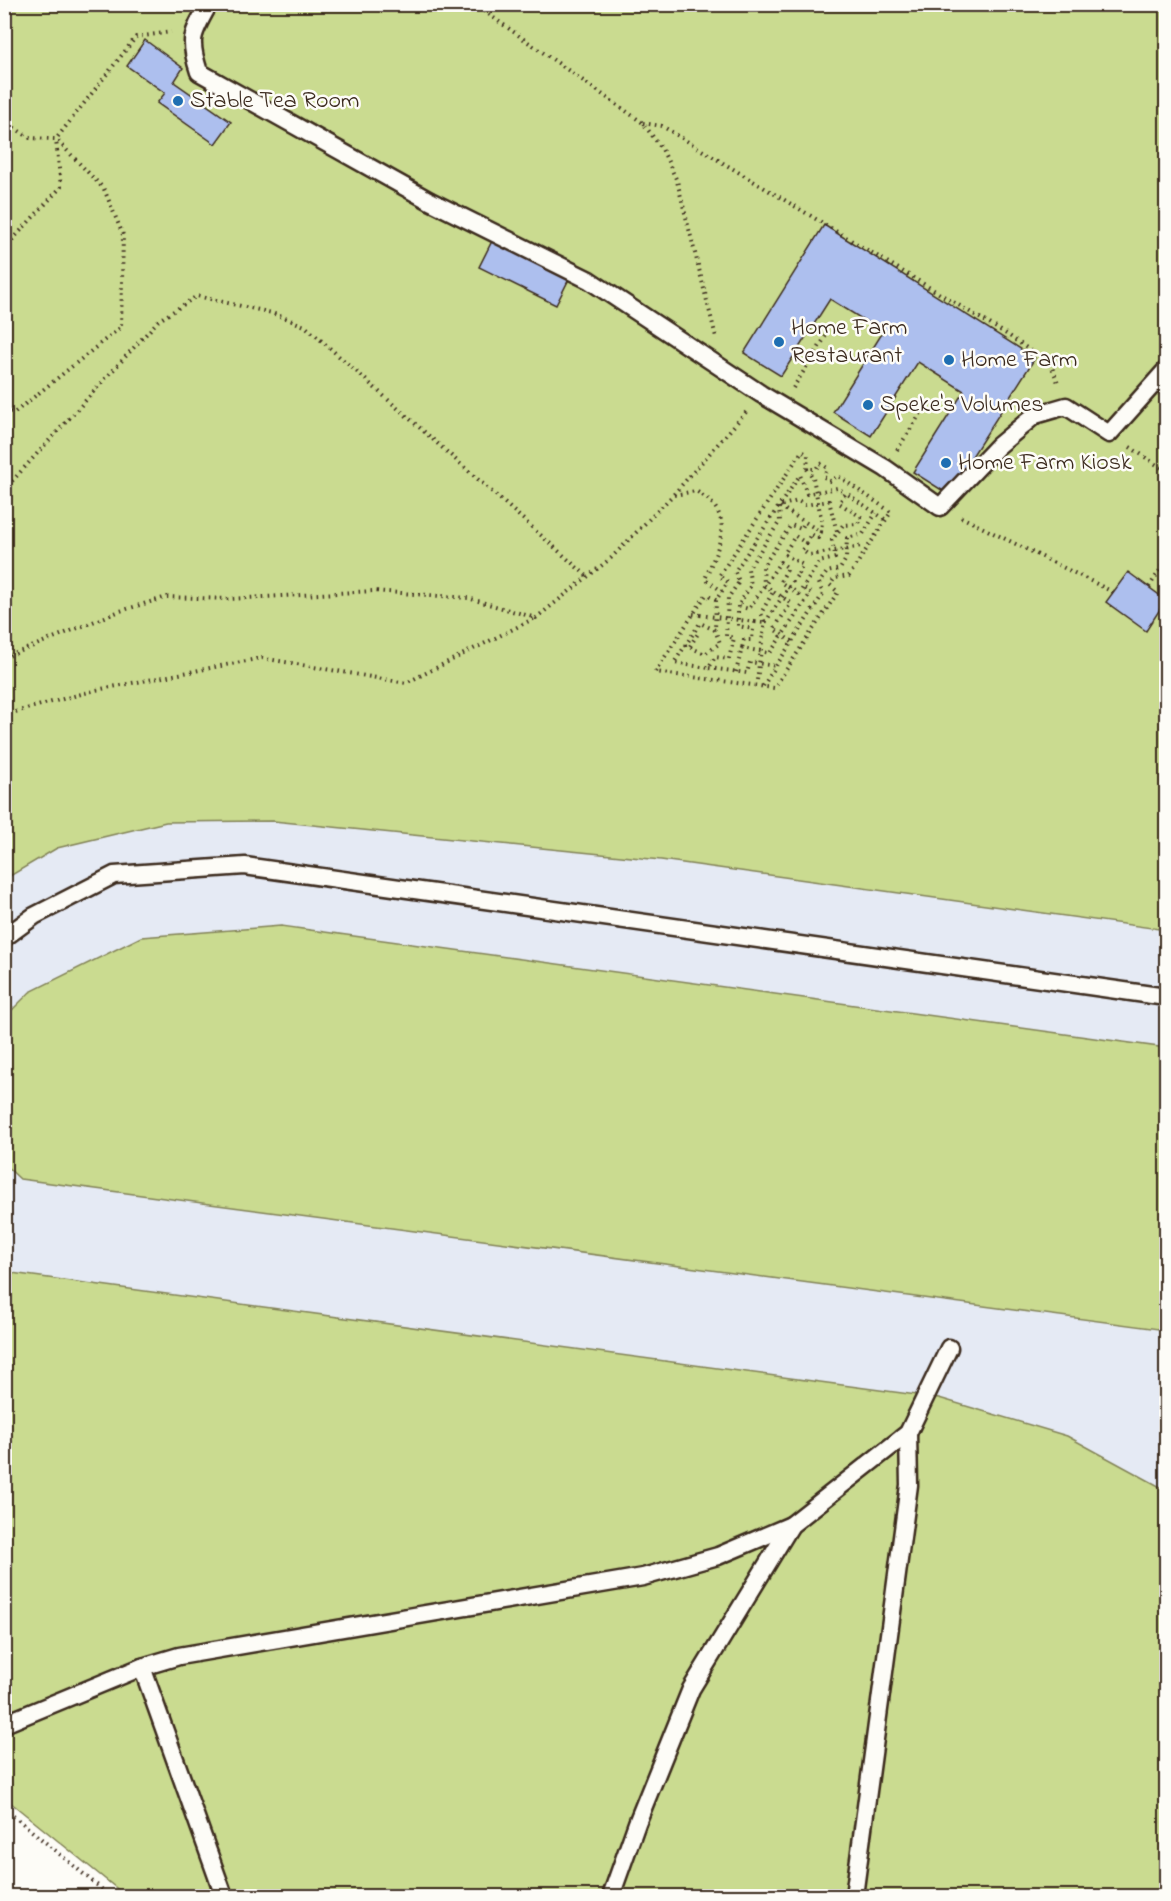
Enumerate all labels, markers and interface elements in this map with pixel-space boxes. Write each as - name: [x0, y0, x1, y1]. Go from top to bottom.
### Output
- place label: Stable Tea Room: [190, 84, 360, 119]
- marker: Stable Tea Room: [171, 94, 185, 108]
- place label: Home Farm Restaurant: [791, 311, 907, 374]
- marker: Home Farm Restaurant: [772, 335, 786, 349]
- place label: Home Farm: [961, 343, 1077, 378]
- marker: Home Farm: [942, 353, 956, 367]
- place label: Speke's Volumes: [880, 388, 1044, 423]
- marker: Speke's Volumes: [861, 398, 875, 412]
- place label: Home Farm Kiosk: [958, 446, 1132, 481]
- marker: Home Farm Kiosk: [939, 456, 953, 470]

